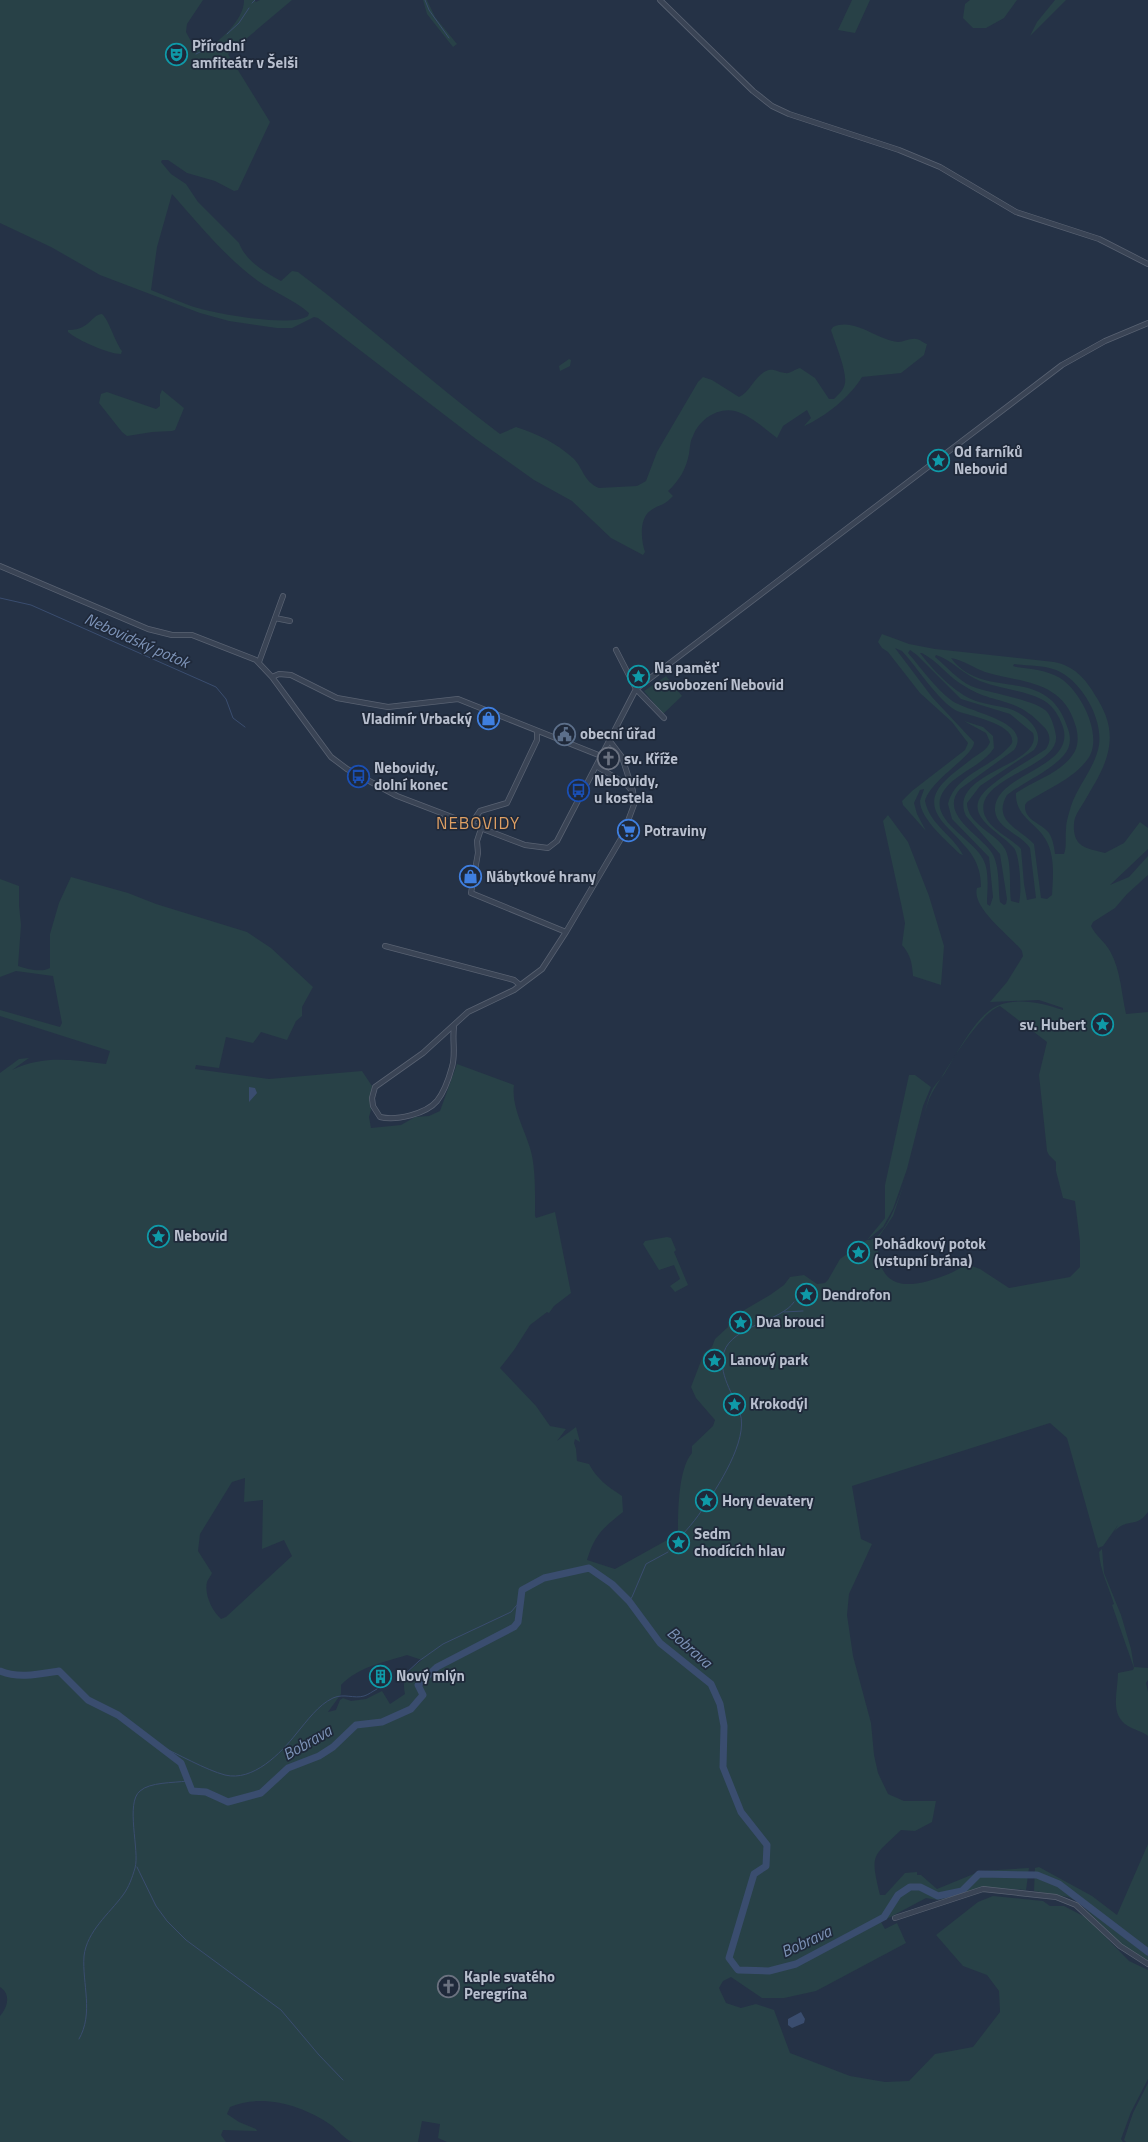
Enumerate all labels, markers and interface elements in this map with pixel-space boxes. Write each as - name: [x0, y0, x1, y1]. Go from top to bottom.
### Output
- place label: Přírodní amfiteátr v Šelši: [192, 34, 298, 74]
- theatre icon: Přírodní amfiteátr v Šelši: [163, 42, 189, 68]
- place label: Od farníků Nebovid: [954, 440, 1022, 480]
- place icon: Od farníků Nebovid: [925, 448, 951, 474]
- water label: Nebovidský potok: [81, 606, 195, 675]
- place label: Na paměť osvobození Nebovid: [654, 656, 784, 696]
- place icon: Na paměť osvobození Nebovid: [626, 664, 652, 690]
- shop icon: Vladimír Vrbacký: [475, 706, 501, 732]
- place label: Vladimír Vrbacký: [362, 707, 472, 730]
- public building icon: obecní úřad: [552, 721, 578, 747]
- place label: obecní úřad: [580, 722, 656, 745]
- church icon: sv. Kříže: [596, 746, 622, 772]
- place label: sv. Kříže: [624, 747, 678, 770]
- place label: Nebovidy, dolní konec: [374, 756, 448, 796]
- bus stop icon: Nebovidy, dolní konec: [345, 764, 371, 790]
- place label: Nebovidy, u kostela: [594, 769, 659, 809]
- bus stop icon: Nebovidy, u kostela: [566, 777, 592, 803]
- district label: NEBOVIDY: [436, 810, 520, 836]
- supermarket icon: Potraviny: [616, 818, 642, 844]
- place label: Potraviny: [644, 819, 707, 842]
- shop icon: Nábytkové hrany: [457, 864, 483, 890]
- place label: Nábytkové hrany: [486, 865, 597, 888]
- place icon: sv. Hubert: [1089, 1012, 1115, 1038]
- place label: sv. Hubert: [1019, 1013, 1087, 1036]
- place icon: Nebovid: [146, 1223, 172, 1249]
- place label: Nebovid: [174, 1224, 228, 1247]
- place label: Pohádkový potok (vstupní brána): [874, 1232, 986, 1272]
- place icon: Pohádkový potok (vstupní brána): [846, 1240, 872, 1266]
- place icon: Dendrofon: [793, 1282, 819, 1308]
- place label: Dendrofon: [822, 1283, 891, 1306]
- place icon: Dva brouci: [727, 1309, 753, 1335]
- place label: Dva brouci: [756, 1310, 825, 1333]
- place icon: Lanový park: [702, 1347, 728, 1373]
- place label: Lanový park: [730, 1348, 809, 1371]
- place icon: Krokodýl: [721, 1391, 747, 1417]
- place label: Krokodýl: [750, 1392, 808, 1415]
- place icon: Hory devatery: [693, 1488, 719, 1514]
- place label: Hory devatery: [722, 1489, 814, 1512]
- place label: Sedm chodících hlav: [694, 1522, 786, 1562]
- place icon: Sedm chodících hlav: [666, 1530, 692, 1556]
- water label: Bobrava: [662, 1621, 719, 1674]
- building icon: Nový mlýn: [367, 1663, 393, 1689]
- place label: Nový mlýn: [396, 1664, 465, 1687]
- water label: Bobrava: [278, 1718, 337, 1766]
- water label: Bobrava: [777, 1918, 836, 1963]
- place label: Kaple svatého Peregrína: [464, 1965, 555, 2005]
- church icon: Kaple svatého Peregrína: [436, 1973, 462, 1999]

